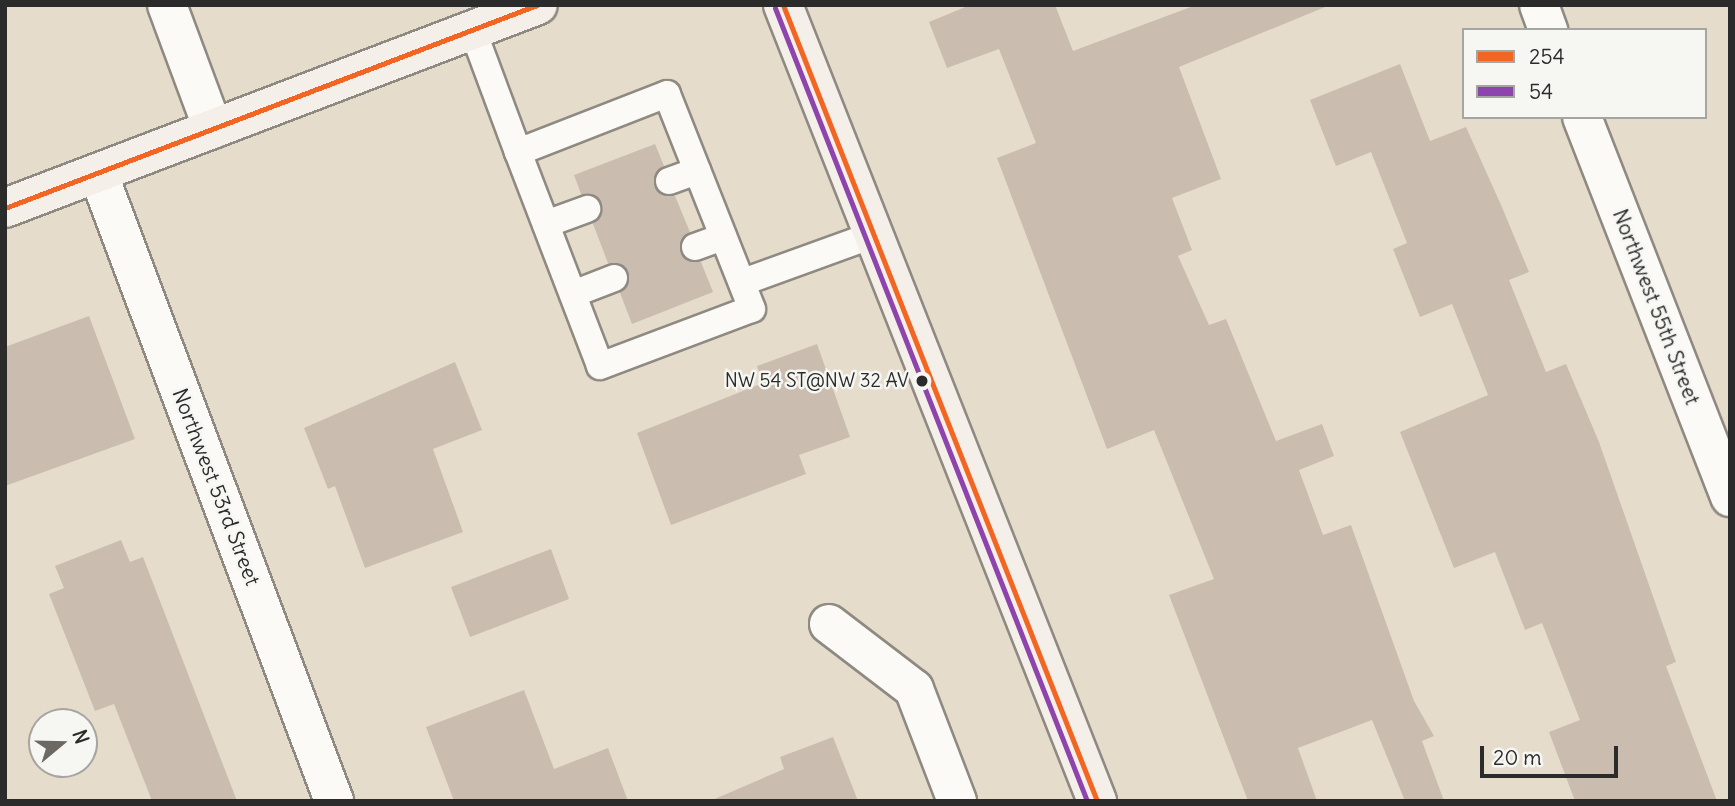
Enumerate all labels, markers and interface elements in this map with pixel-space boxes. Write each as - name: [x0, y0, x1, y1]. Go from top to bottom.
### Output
- legend: [1462, 28, 1707, 119]
- text: 254: [1529, 43, 1565, 70]
- text: 54: [1529, 78, 1553, 105]
- street label: Northwest 55th Street: [1607, 206, 1705, 408]
- place label: NW 54 ST@NW 32 AV: [725, 370, 909, 392]
- marker: NW 54 ST@NW 32 AV: [915, 374, 929, 388]
- street label: Northwest 53rd Street: [167, 385, 265, 589]
- north arrow: [28, 708, 98, 778]
- text: N: [67, 727, 94, 747]
- scale bar: [1483, 732, 1621, 776]
- text: 20 m: [1493, 744, 1542, 771]

